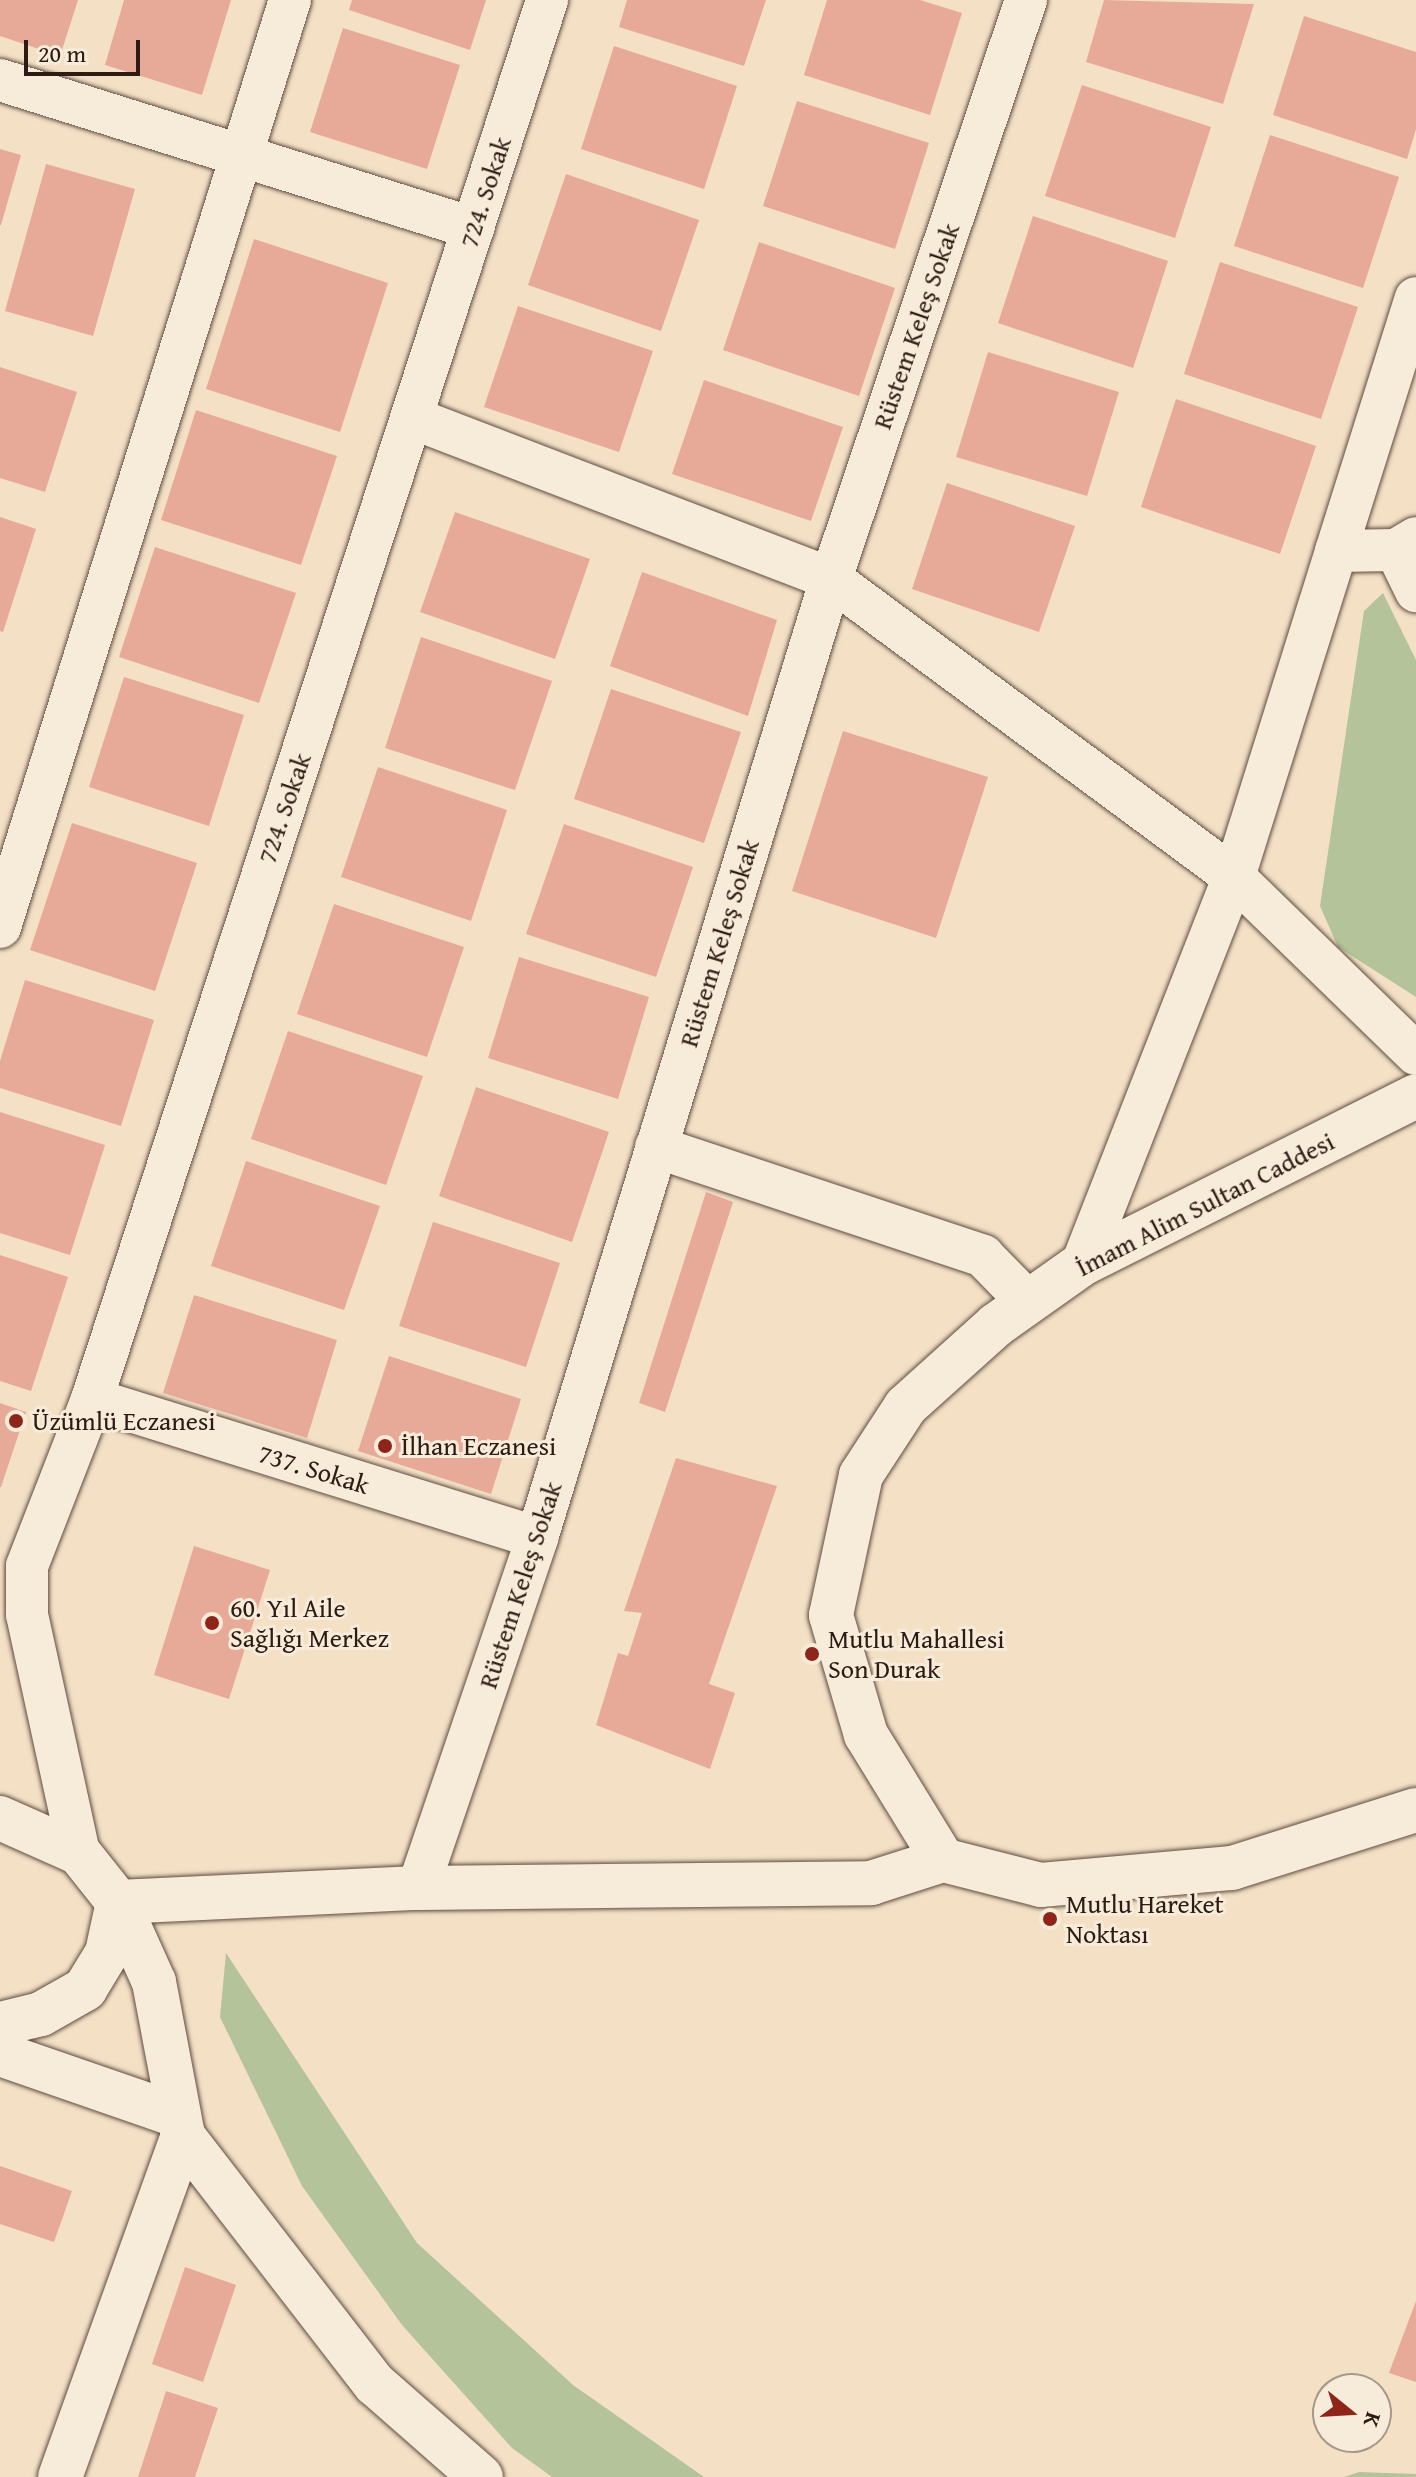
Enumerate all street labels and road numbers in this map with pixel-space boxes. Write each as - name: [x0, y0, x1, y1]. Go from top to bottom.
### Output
- street label: 724. Sokak: [453, 133, 517, 251]
- street label: Rüstem Keleş Sokak: [866, 219, 966, 433]
- street label: 724. Sokak: [251, 749, 317, 867]
- street label: Rüstem Keleş Sokak: [673, 835, 765, 1051]
- street label: İmam Alim Sultan Caddesi: [1071, 1125, 1339, 1283]
- street label: 737. Sokak: [255, 1437, 373, 1501]
- street label: Rüstem Keleş Sokak: [472, 1478, 568, 1692]

